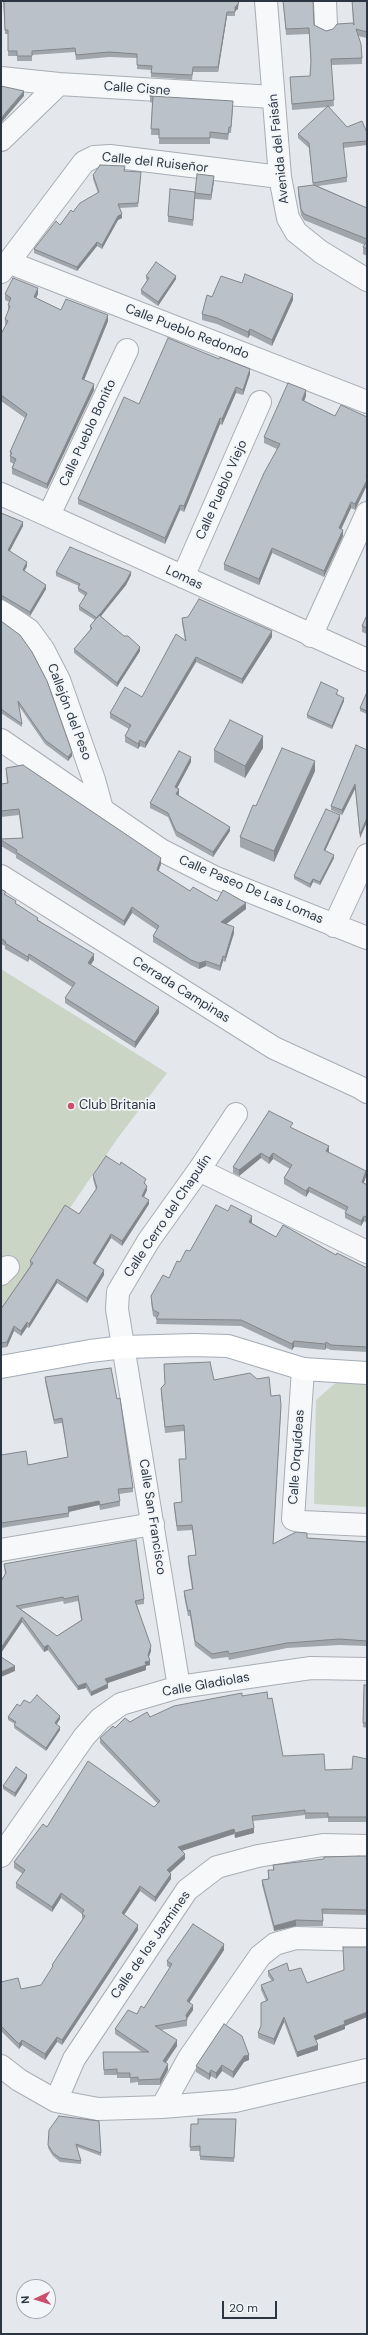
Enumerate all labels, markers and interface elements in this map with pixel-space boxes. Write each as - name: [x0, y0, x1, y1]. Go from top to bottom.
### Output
- street label: Calle Cisne: [103, 79, 171, 99]
- street label: Avenida del Faisán: [265, 93, 293, 205]
- street label: Calle del Ruiseñor: [101, 150, 209, 176]
- street label: Calle Pueblo Redondo: [123, 301, 251, 363]
- street label: Calle Pueblo Bonito: [56, 377, 120, 489]
- street label: Calle Pueblo Viejo: [193, 438, 251, 542]
- street label: Lomas: [163, 563, 205, 593]
- street label: Callejón del Peso: [43, 662, 95, 762]
- street label: Calle Paseo De Las Lomas: [176, 852, 326, 928]
- street label: Cerrada Campinas: [129, 954, 233, 1026]
- place label: Club Britania: [79, 1098, 156, 1114]
- marker: Club Britania: [66, 1101, 76, 1111]
- street label: Calle Cerro del Chapulín: [121, 1152, 215, 1280]
- street label: Calle Orquídeas: [286, 1409, 308, 1505]
- street label: Calle San Francisco: [135, 1458, 169, 1576]
- street label: Calle Gladiolas: [161, 1670, 251, 1700]
- street label: Calle de los Jazmines: [108, 1888, 194, 2002]
- north arrow: [16, 2279, 56, 2319]
- scale bar: [224, 2293, 279, 2319]
- text: N: [18, 2295, 32, 2304]
- text: 20 m: [229, 2300, 258, 2316]

